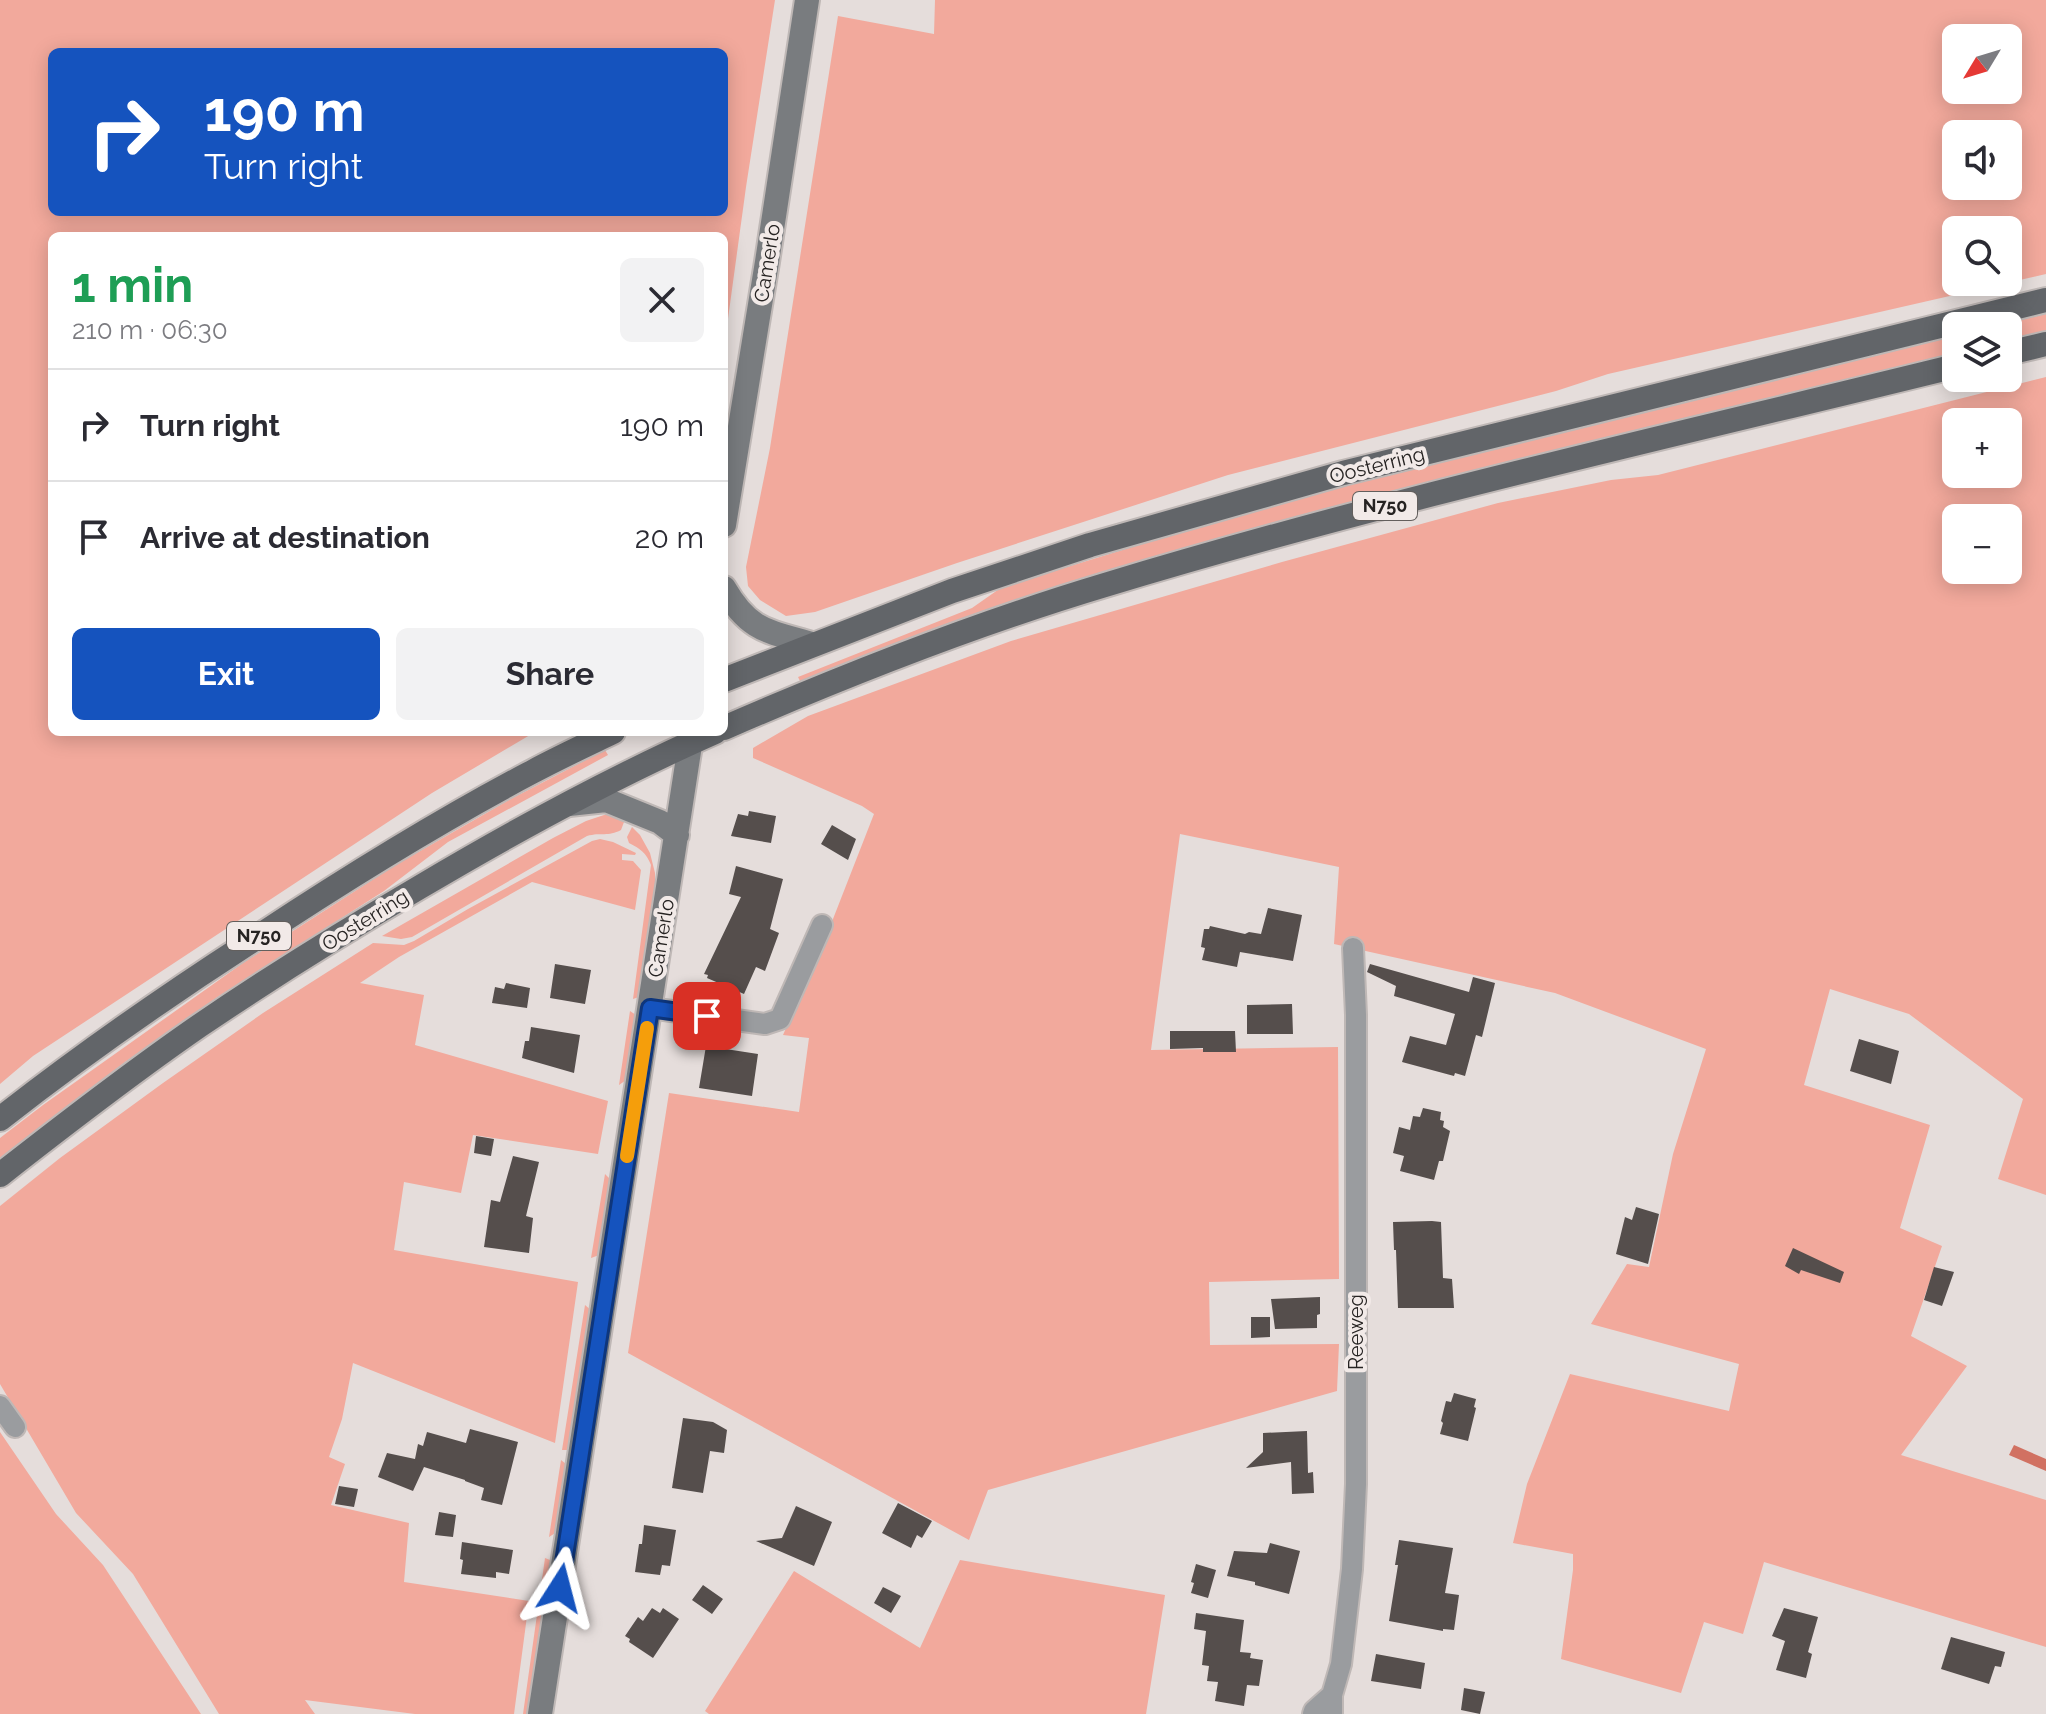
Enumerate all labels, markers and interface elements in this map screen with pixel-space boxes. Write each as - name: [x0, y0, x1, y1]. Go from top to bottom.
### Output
- north arrow: [1942, 24, 2022, 104]
- map controls: [1942, 24, 2022, 584]
- text: 190 m: [204, 78, 365, 144]
- icon: right: [72, 80, 176, 184]
- button: sound: [1942, 120, 2022, 200]
- text: Turn right: [204, 145, 363, 187]
- button: search: [1942, 216, 2022, 296]
- street label: Camerlo: [749, 222, 785, 304]
- text: 1 min: [72, 257, 193, 313]
- button: close: [620, 258, 704, 342]
- button: layers: [1942, 312, 2022, 392]
- text: 210 m · 06:30: [72, 315, 228, 345]
- icon: right: [72, 403, 116, 447]
- text: Turn right: [140, 408, 280, 443]
- text: 190 m: [620, 408, 704, 443]
- button: +: [1942, 408, 2022, 488]
- street label: Oosterring: [1327, 442, 1427, 488]
- road number: N750: [1353, 492, 1417, 520]
- button: −: [1942, 504, 2022, 584]
- icon: arrive: [72, 515, 116, 559]
- text: Arrive at destination: [140, 520, 430, 555]
- text: 20 m: [635, 520, 704, 555]
- button: Exit: [72, 628, 380, 720]
- button: Share: [396, 628, 704, 720]
- street label: Oosterring: [317, 884, 413, 956]
- street label: Camerlo: [643, 897, 679, 979]
- road number: N750: [227, 922, 291, 950]
- pin: [673, 982, 741, 1050]
- icon: arrive: [685, 994, 729, 1038]
- street label: Reeweg: [1344, 1294, 1368, 1370]
- position arrow: [518, 1546, 602, 1630]

